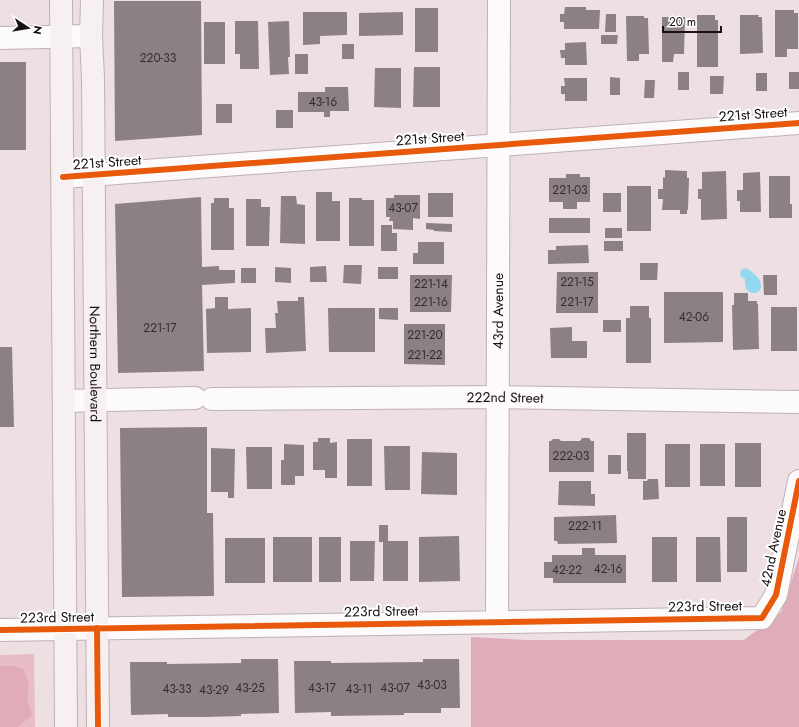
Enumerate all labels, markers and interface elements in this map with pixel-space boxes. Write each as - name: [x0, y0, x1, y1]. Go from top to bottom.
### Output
- north arrow: [8, 8, 48, 48]
- scale bar: [663, 8, 721, 34]
- text: 20 m: [669, 13, 696, 31]
- text: N: [29, 24, 47, 36]
- house number: 220-33: [140, 49, 177, 67]
- house number: 43-16: [309, 93, 337, 111]
- street label: 221st Street: [718, 102, 789, 126]
- street label: 221st Street: [395, 126, 466, 150]
- street label: 221st Street: [72, 150, 143, 174]
- house number: 221-03: [552, 181, 588, 199]
- house number: 43-07: [388, 199, 418, 217]
- street label: 43rd Avenue: [488, 273, 508, 349]
- house number: 221-15: [560, 273, 594, 291]
- house number: 221-14: [414, 275, 448, 293]
- house number: 221-16: [414, 293, 448, 311]
- house number: 221-17: [560, 293, 594, 311]
- street label: Northern Boulevard: [85, 306, 106, 422]
- house number: 42-06: [679, 308, 709, 326]
- house number: 221-17: [143, 319, 177, 337]
- house number: 221-20: [407, 326, 443, 344]
- house number: 221-22: [407, 346, 443, 364]
- street label: 222nd Street: [466, 387, 544, 408]
- house number: 222-03: [553, 447, 590, 465]
- street label: 42nd Avenue: [755, 507, 791, 589]
- house number: 222-11: [568, 517, 602, 535]
- house number: 42-16: [594, 560, 622, 578]
- house number: 42-22: [552, 561, 582, 579]
- street label: 223rd Street: [668, 595, 743, 617]
- street label: 223rd Street: [344, 600, 419, 622]
- street label: 223rd Street: [20, 606, 95, 628]
- house number: 43-03: [417, 676, 447, 694]
- house number: 43-25: [235, 679, 265, 697]
- house number: 43-17: [308, 679, 337, 697]
- house number: 43-07: [380, 679, 410, 697]
- house number: 43-33: [162, 680, 192, 698]
- house number: 43-11: [346, 680, 372, 698]
- house number: 43-29: [199, 681, 229, 699]

